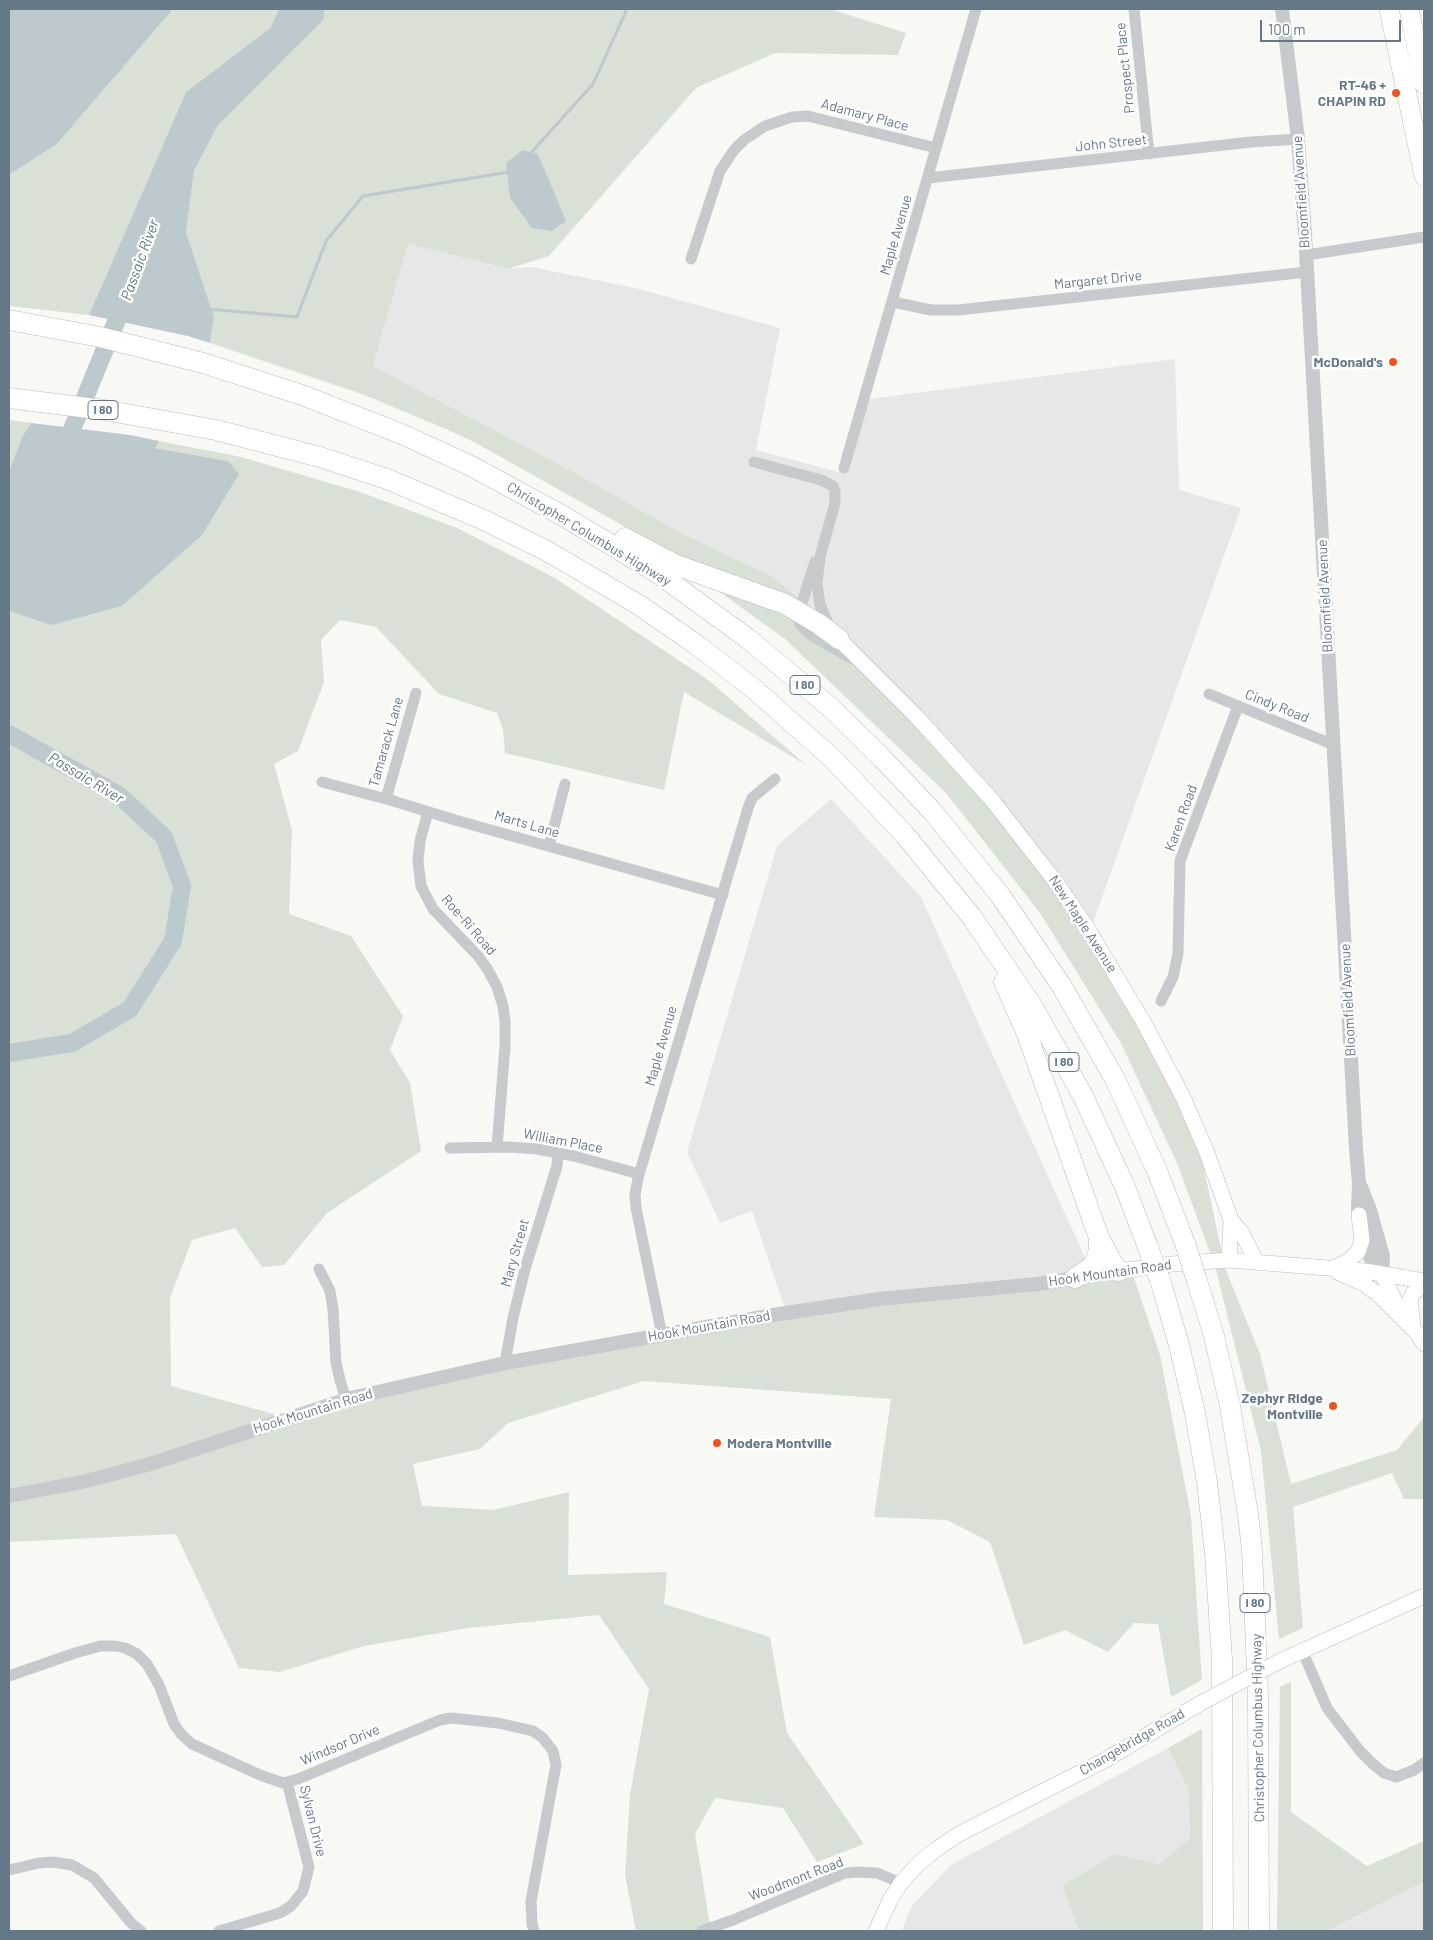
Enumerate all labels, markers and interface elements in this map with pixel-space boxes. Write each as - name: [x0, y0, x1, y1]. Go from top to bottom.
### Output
- scale bar: [1263, 10, 1404, 42]
- text: 100 m: [1268, 20, 1306, 38]
- street label: Prospect Place: [1112, 22, 1138, 114]
- place label: RT-46 + CHAPIN RD: [1318, 77, 1386, 110]
- marker: RT-46 + CHAPIN RD: [1390, 87, 1402, 99]
- street label: Adamary Place: [819, 95, 911, 135]
- street label: John Street: [1074, 131, 1148, 155]
- street label: Bloomfield Avenue: [1289, 135, 1313, 249]
- street label: Maple Avenue: [877, 193, 915, 277]
- water label: Passaic River: [117, 217, 163, 303]
- street label: Margaret Drive: [1053, 267, 1143, 293]
- place label: McDonald's: [1314, 354, 1383, 370]
- marker: McDonald's: [1387, 356, 1399, 368]
- road number: I 80: [88, 400, 118, 420]
- street label: Christopher Columbus Highway: [504, 478, 674, 590]
- street label: Bloomfield Avenue: [1314, 539, 1336, 653]
- road number: I 80: [790, 676, 820, 694]
- street label: Cindy Road: [1243, 686, 1311, 726]
- street label: Tamarack Lane: [365, 695, 407, 789]
- water label: Passaic River: [45, 748, 127, 808]
- street label: Karen Road: [1161, 782, 1201, 854]
- street label: Marts Lane: [492, 807, 562, 841]
- street label: New Maple Avenue: [1045, 872, 1121, 976]
- street label: Roe-Ri Road: [438, 891, 500, 959]
- street label: Bloomfield Avenue: [1337, 943, 1359, 1057]
- street label: Maple Avenue: [642, 1004, 680, 1088]
- road number: I 80: [1049, 1052, 1079, 1072]
- street label: William Place: [522, 1125, 604, 1157]
- street label: Mary Street: [497, 1217, 533, 1289]
- street label: Hook Mountain Road: [1047, 1256, 1173, 1290]
- street label: Hook Mountain Road: [646, 1307, 772, 1345]
- street label: Hook Mountain Road: [251, 1385, 375, 1437]
- place label: Zephyr Ridge Montville: [1242, 1390, 1323, 1422]
- marker: Zephyr Ridge Montville: [1327, 1400, 1339, 1412]
- place label: Modera Montville: [727, 1435, 832, 1451]
- marker: Modera Montville: [711, 1437, 723, 1449]
- road number: I 80: [1240, 1594, 1270, 1612]
- street label: Christopher Columbus Highway: [1248, 1634, 1268, 1822]
- street label: Changebridge Road: [1077, 1705, 1187, 1779]
- street label: Windsor Drive: [298, 1721, 382, 1769]
- street label: Sylvan Drive: [296, 1784, 330, 1858]
- street label: Woodmont Road: [746, 1853, 846, 1905]

